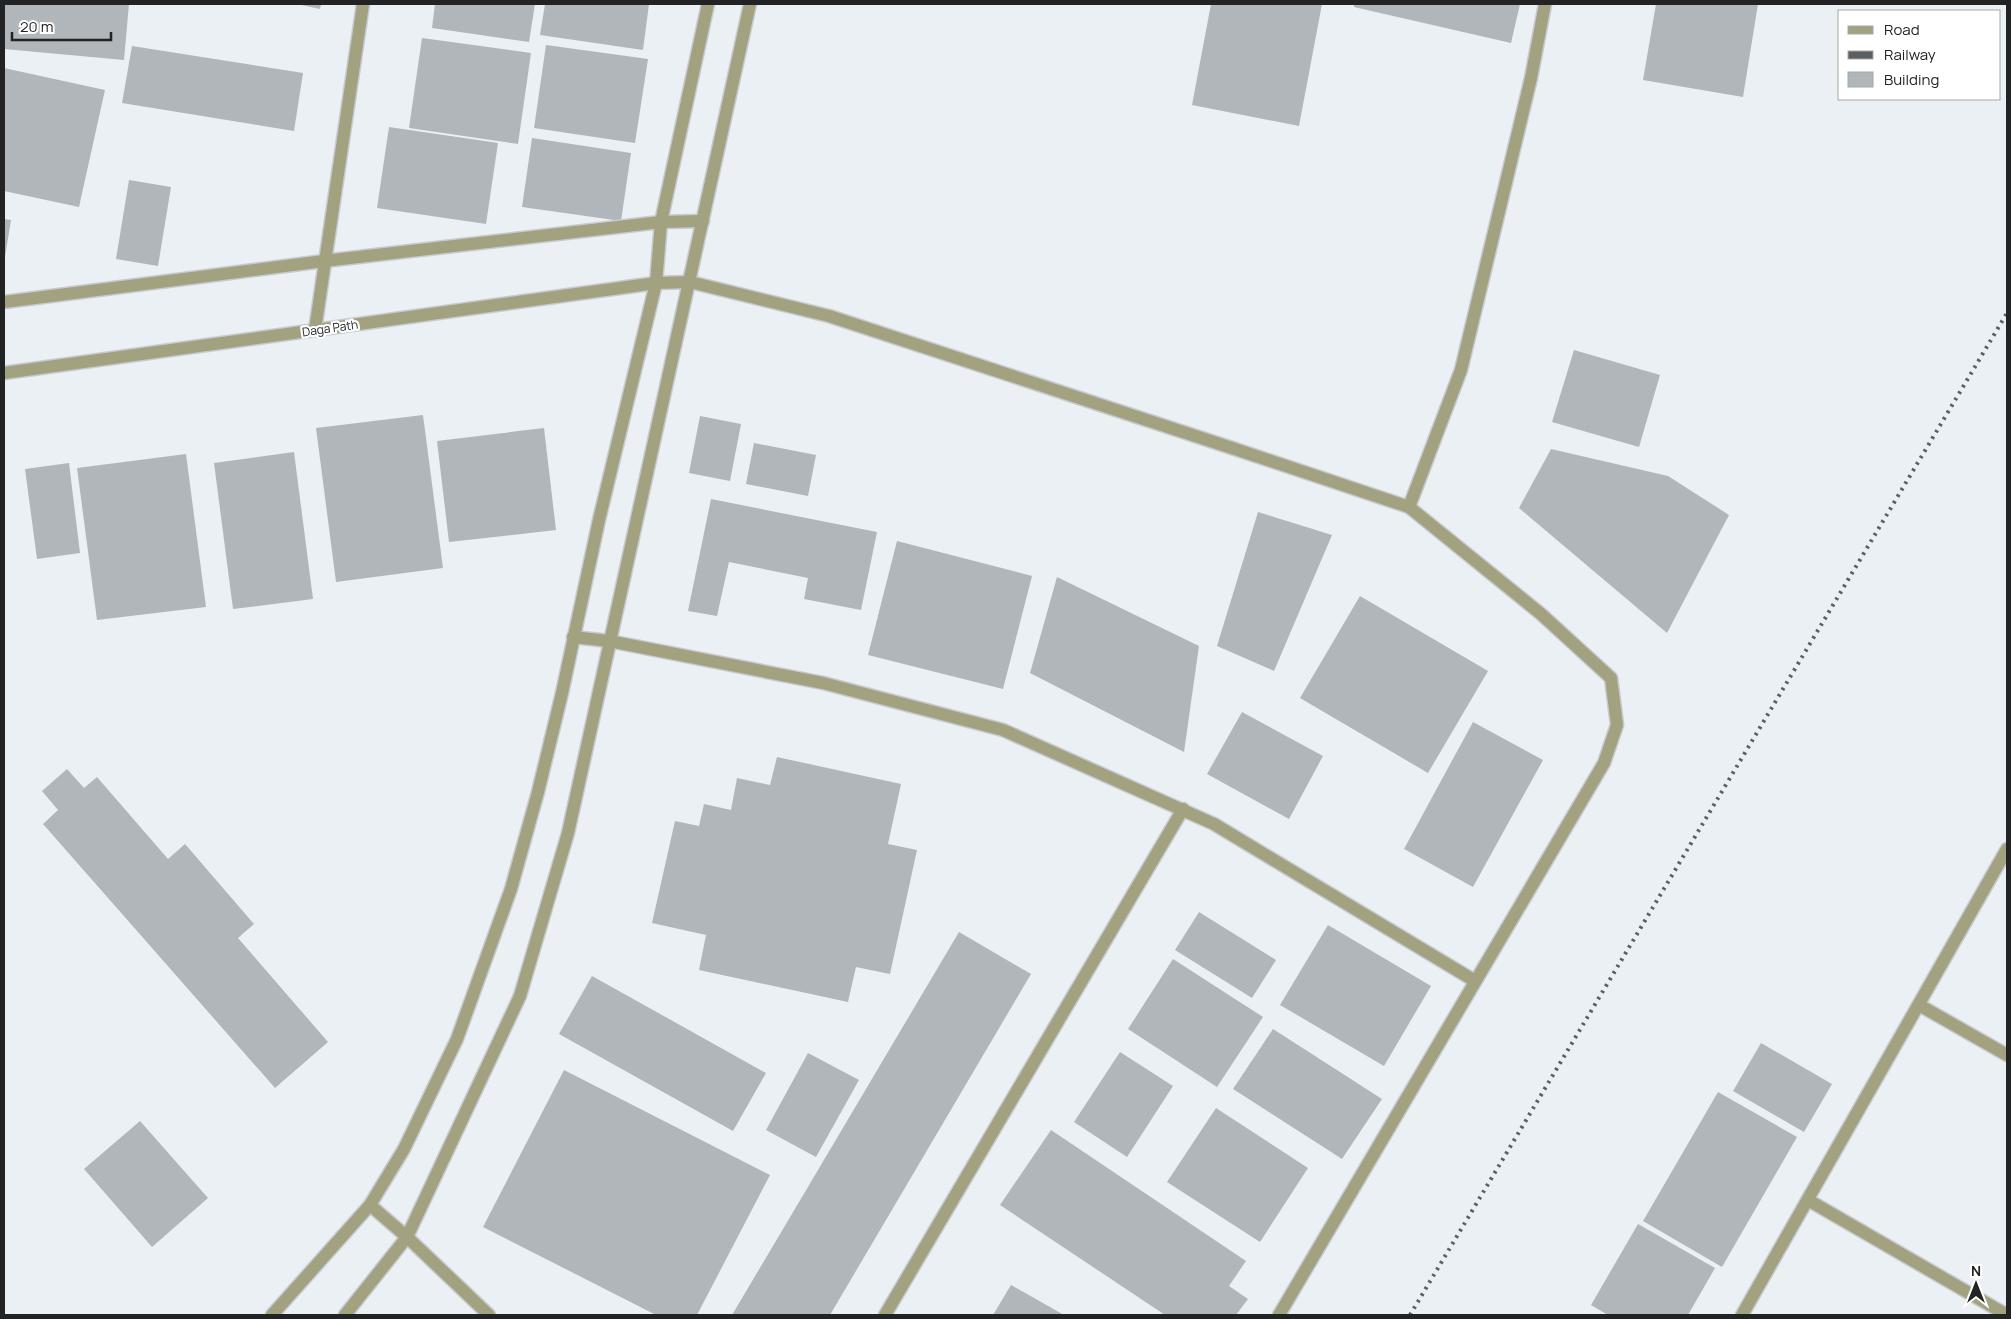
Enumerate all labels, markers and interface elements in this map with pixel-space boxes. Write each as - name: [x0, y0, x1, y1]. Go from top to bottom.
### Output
- scale bar: [12, 10, 111, 42]
- legend: [1838, 10, 2001, 100]
- text: 20 m: [20, 16, 53, 37]
- text: Road: [1884, 19, 1920, 40]
- text: Railway: [1884, 44, 1936, 65]
- text: Building: [1884, 69, 1939, 90]
- street label: Daga Path: [301, 316, 359, 340]
- north arrow: [1951, 1259, 2001, 1309]
- text: N: [1971, 1261, 1981, 1280]

